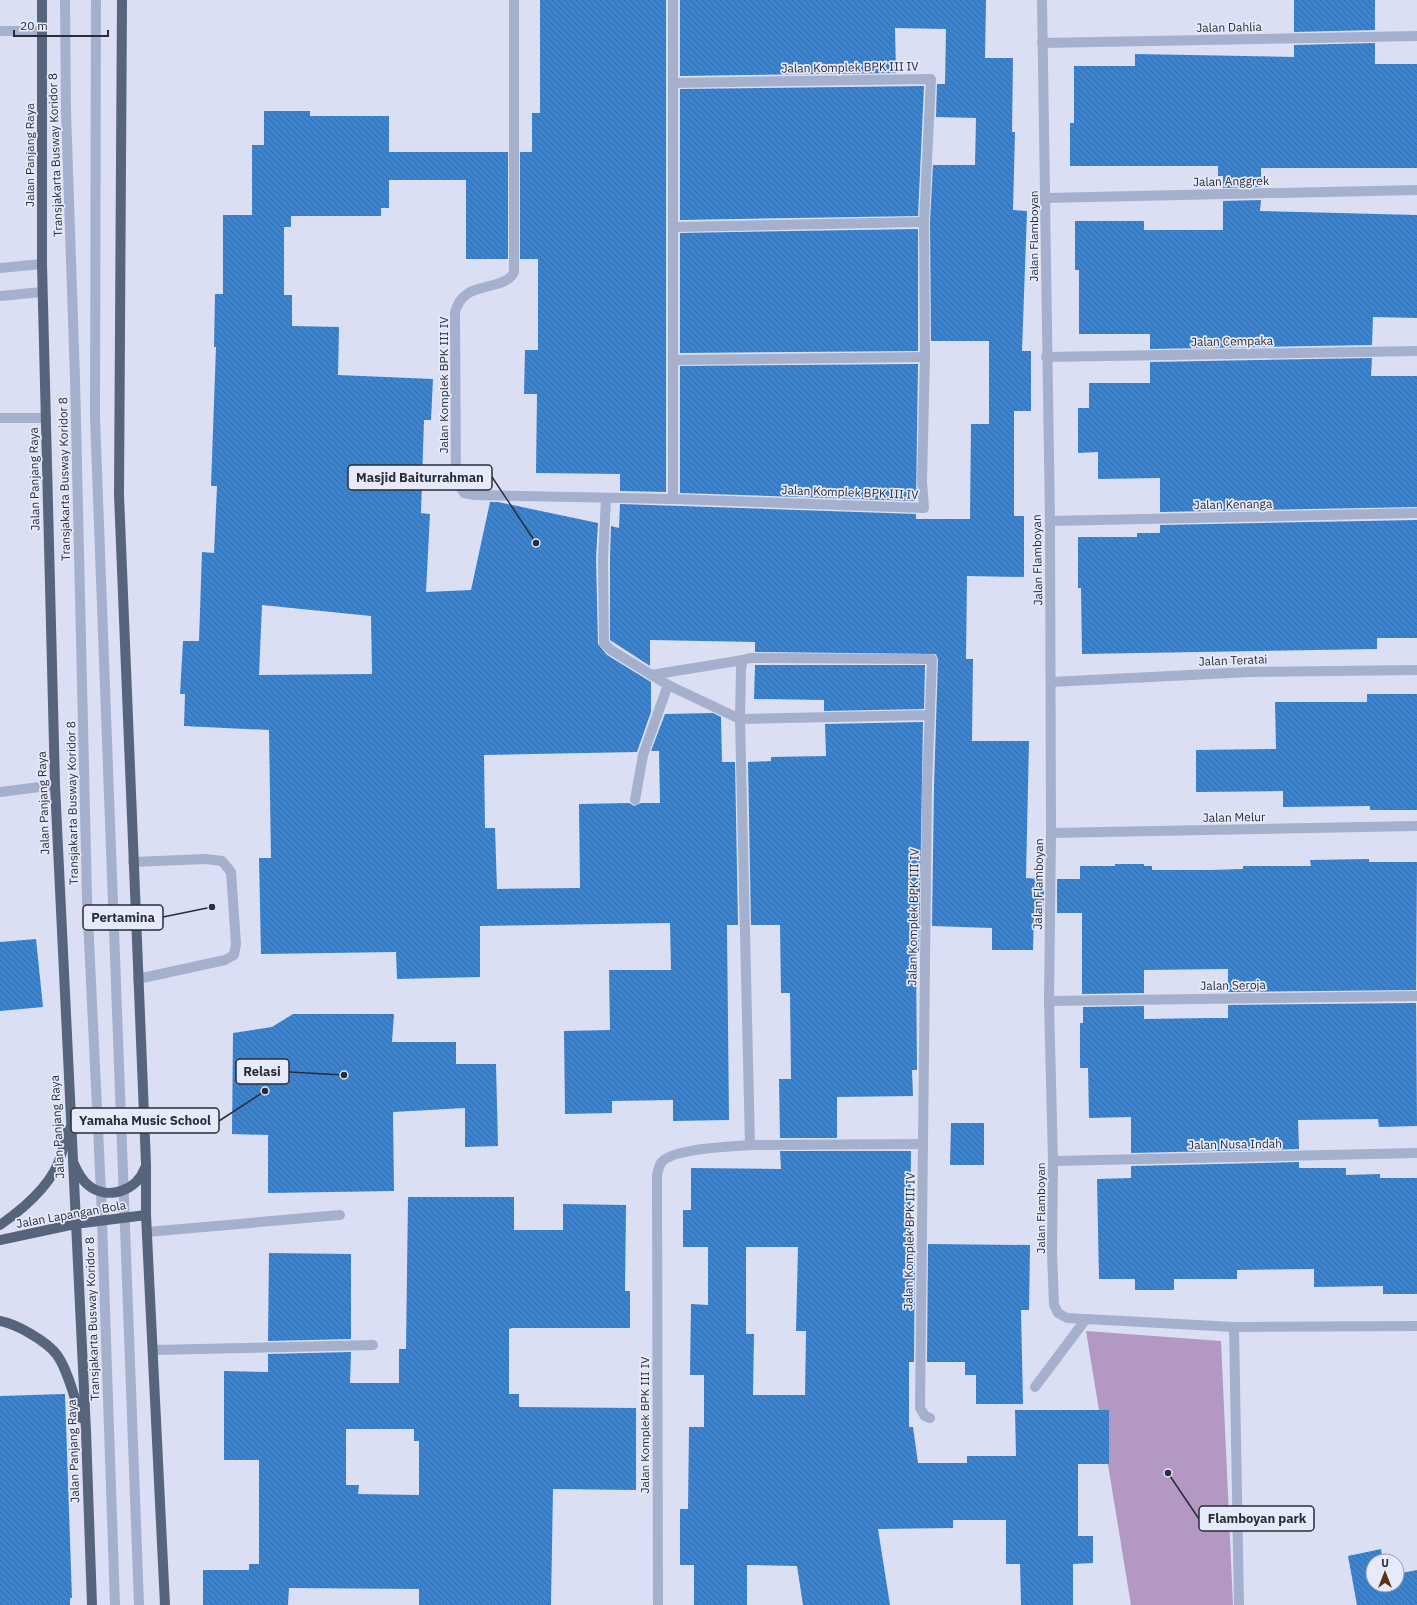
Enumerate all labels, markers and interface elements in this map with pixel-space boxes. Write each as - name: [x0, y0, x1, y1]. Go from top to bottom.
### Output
- scale bar: [14, 12, 108, 38]
- text: 20 m: [20, 18, 48, 33]
- street label: Jalan Dahlia: [1196, 19, 1263, 35]
- street label: Jalan Komplek BPK III IV: [781, 58, 919, 76]
- street label: Transjakarta Busway Koridor 8: [45, 73, 65, 237]
- street label: Jalan Panjang Raya: [22, 103, 37, 207]
- street label: Jalan Anggrek: [1193, 173, 1270, 189]
- street label: Jalan Flamboyan: [1026, 190, 1041, 282]
- street label: Jalan Komplek BPK III IV: [436, 316, 451, 454]
- street label: Jalan Cempaka: [1191, 333, 1274, 349]
- street label: Transjakarta Busway Koridor 8: [55, 397, 73, 561]
- street label: Jalan Panjang Raya: [26, 426, 42, 531]
- callout: Masjid Baiturrahman: [348, 465, 492, 490]
- text: Masjid Baiturrahman: [356, 469, 484, 486]
- street label: Jalan Komplek BPK III IV: [781, 482, 920, 502]
- street label: Jalan Kenanga: [1194, 496, 1273, 512]
- street label: Jalan Flamboyan: [1029, 514, 1045, 606]
- street label: Jalan Teratai: [1198, 651, 1268, 669]
- street label: Transjakarta Busway Koridor 8: [63, 721, 81, 885]
- street label: Jalan Panjang Raya: [34, 750, 52, 855]
- street label: Jalan Melur: [1203, 809, 1266, 825]
- street label: Jalan Flamboyan: [1030, 838, 1046, 930]
- street label: Jalan Komplek BPK III IV: [904, 848, 922, 986]
- callout: Pertamina: [83, 905, 163, 930]
- text: Pertamina: [91, 909, 155, 926]
- street label: Jalan Seroja: [1200, 977, 1267, 993]
- callout: Relasi: [236, 1059, 289, 1084]
- text: Relasi: [243, 1063, 281, 1080]
- street label: Jalan Panjang Raya: [47, 1074, 67, 1179]
- callout: Yamaha Music School: [71, 1108, 219, 1133]
- text: Yamaha Music School: [79, 1112, 211, 1129]
- street label: Jalan Nusa Indah: [1188, 1136, 1282, 1152]
- street label: Jalan Flamboyan: [1033, 1162, 1048, 1254]
- street label: Jalan Komplek BPK III IV: [900, 1172, 918, 1310]
- street label: Jalan Lapangan Bola: [15, 1197, 128, 1231]
- street label: Transjakarta Busway Koridor 8: [82, 1237, 102, 1401]
- street label: Jalan Komplek BPK III IV: [637, 1356, 652, 1494]
- street label: Jalan Panjang Raya: [64, 1398, 82, 1503]
- callout: Flamboyan park: [1199, 1506, 1314, 1531]
- text: Flamboyan park: [1208, 1510, 1307, 1527]
- north arrow: [1365, 1553, 1405, 1593]
- text: U: [1381, 1556, 1389, 1570]

